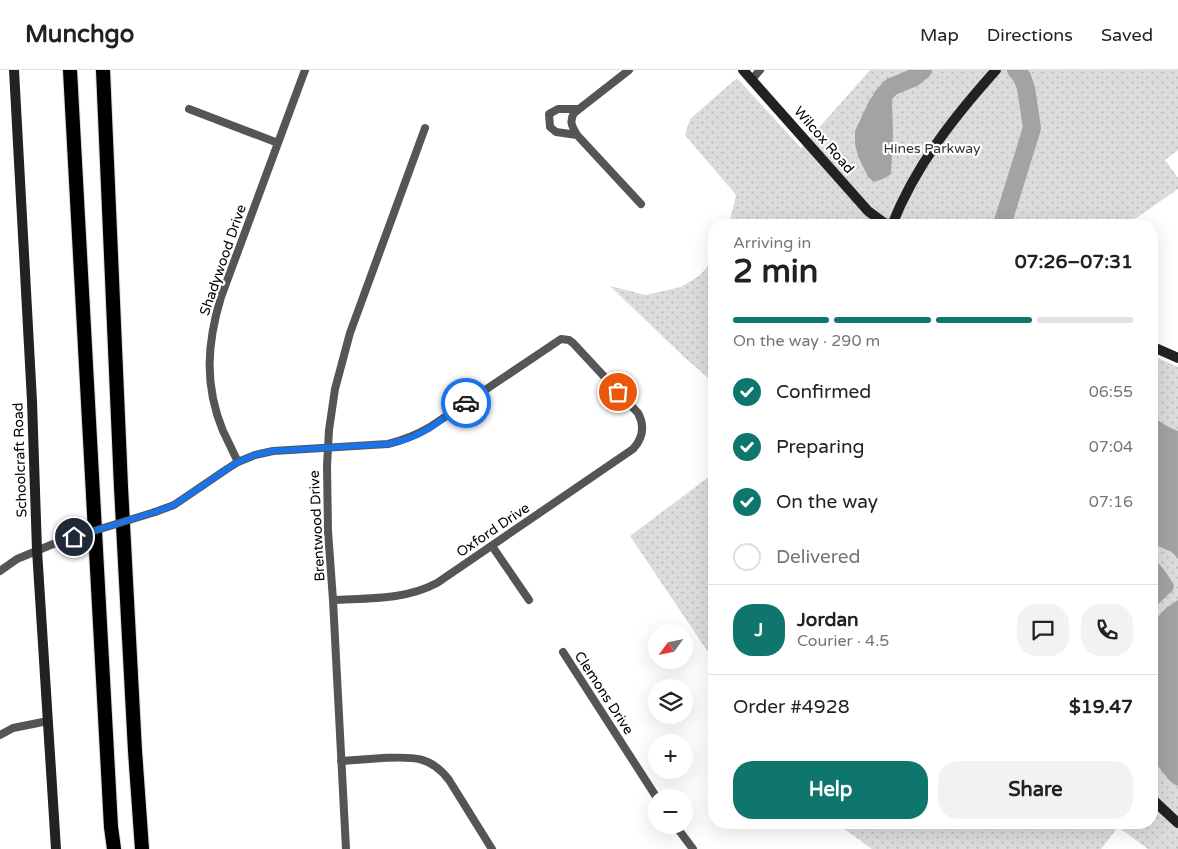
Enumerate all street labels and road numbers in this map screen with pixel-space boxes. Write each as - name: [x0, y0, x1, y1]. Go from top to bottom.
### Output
- street label: Wilcox Road: [790, 103, 858, 177]
- street label: Shadywood Drive: [196, 202, 250, 318]
- street label: Schoolcraft Road: [9, 402, 31, 518]
- street label: Brentwood Drive: [306, 470, 328, 582]
- street label: Oxford Drive: [453, 499, 533, 561]
- street label: Clemons Drive: [571, 648, 637, 738]

